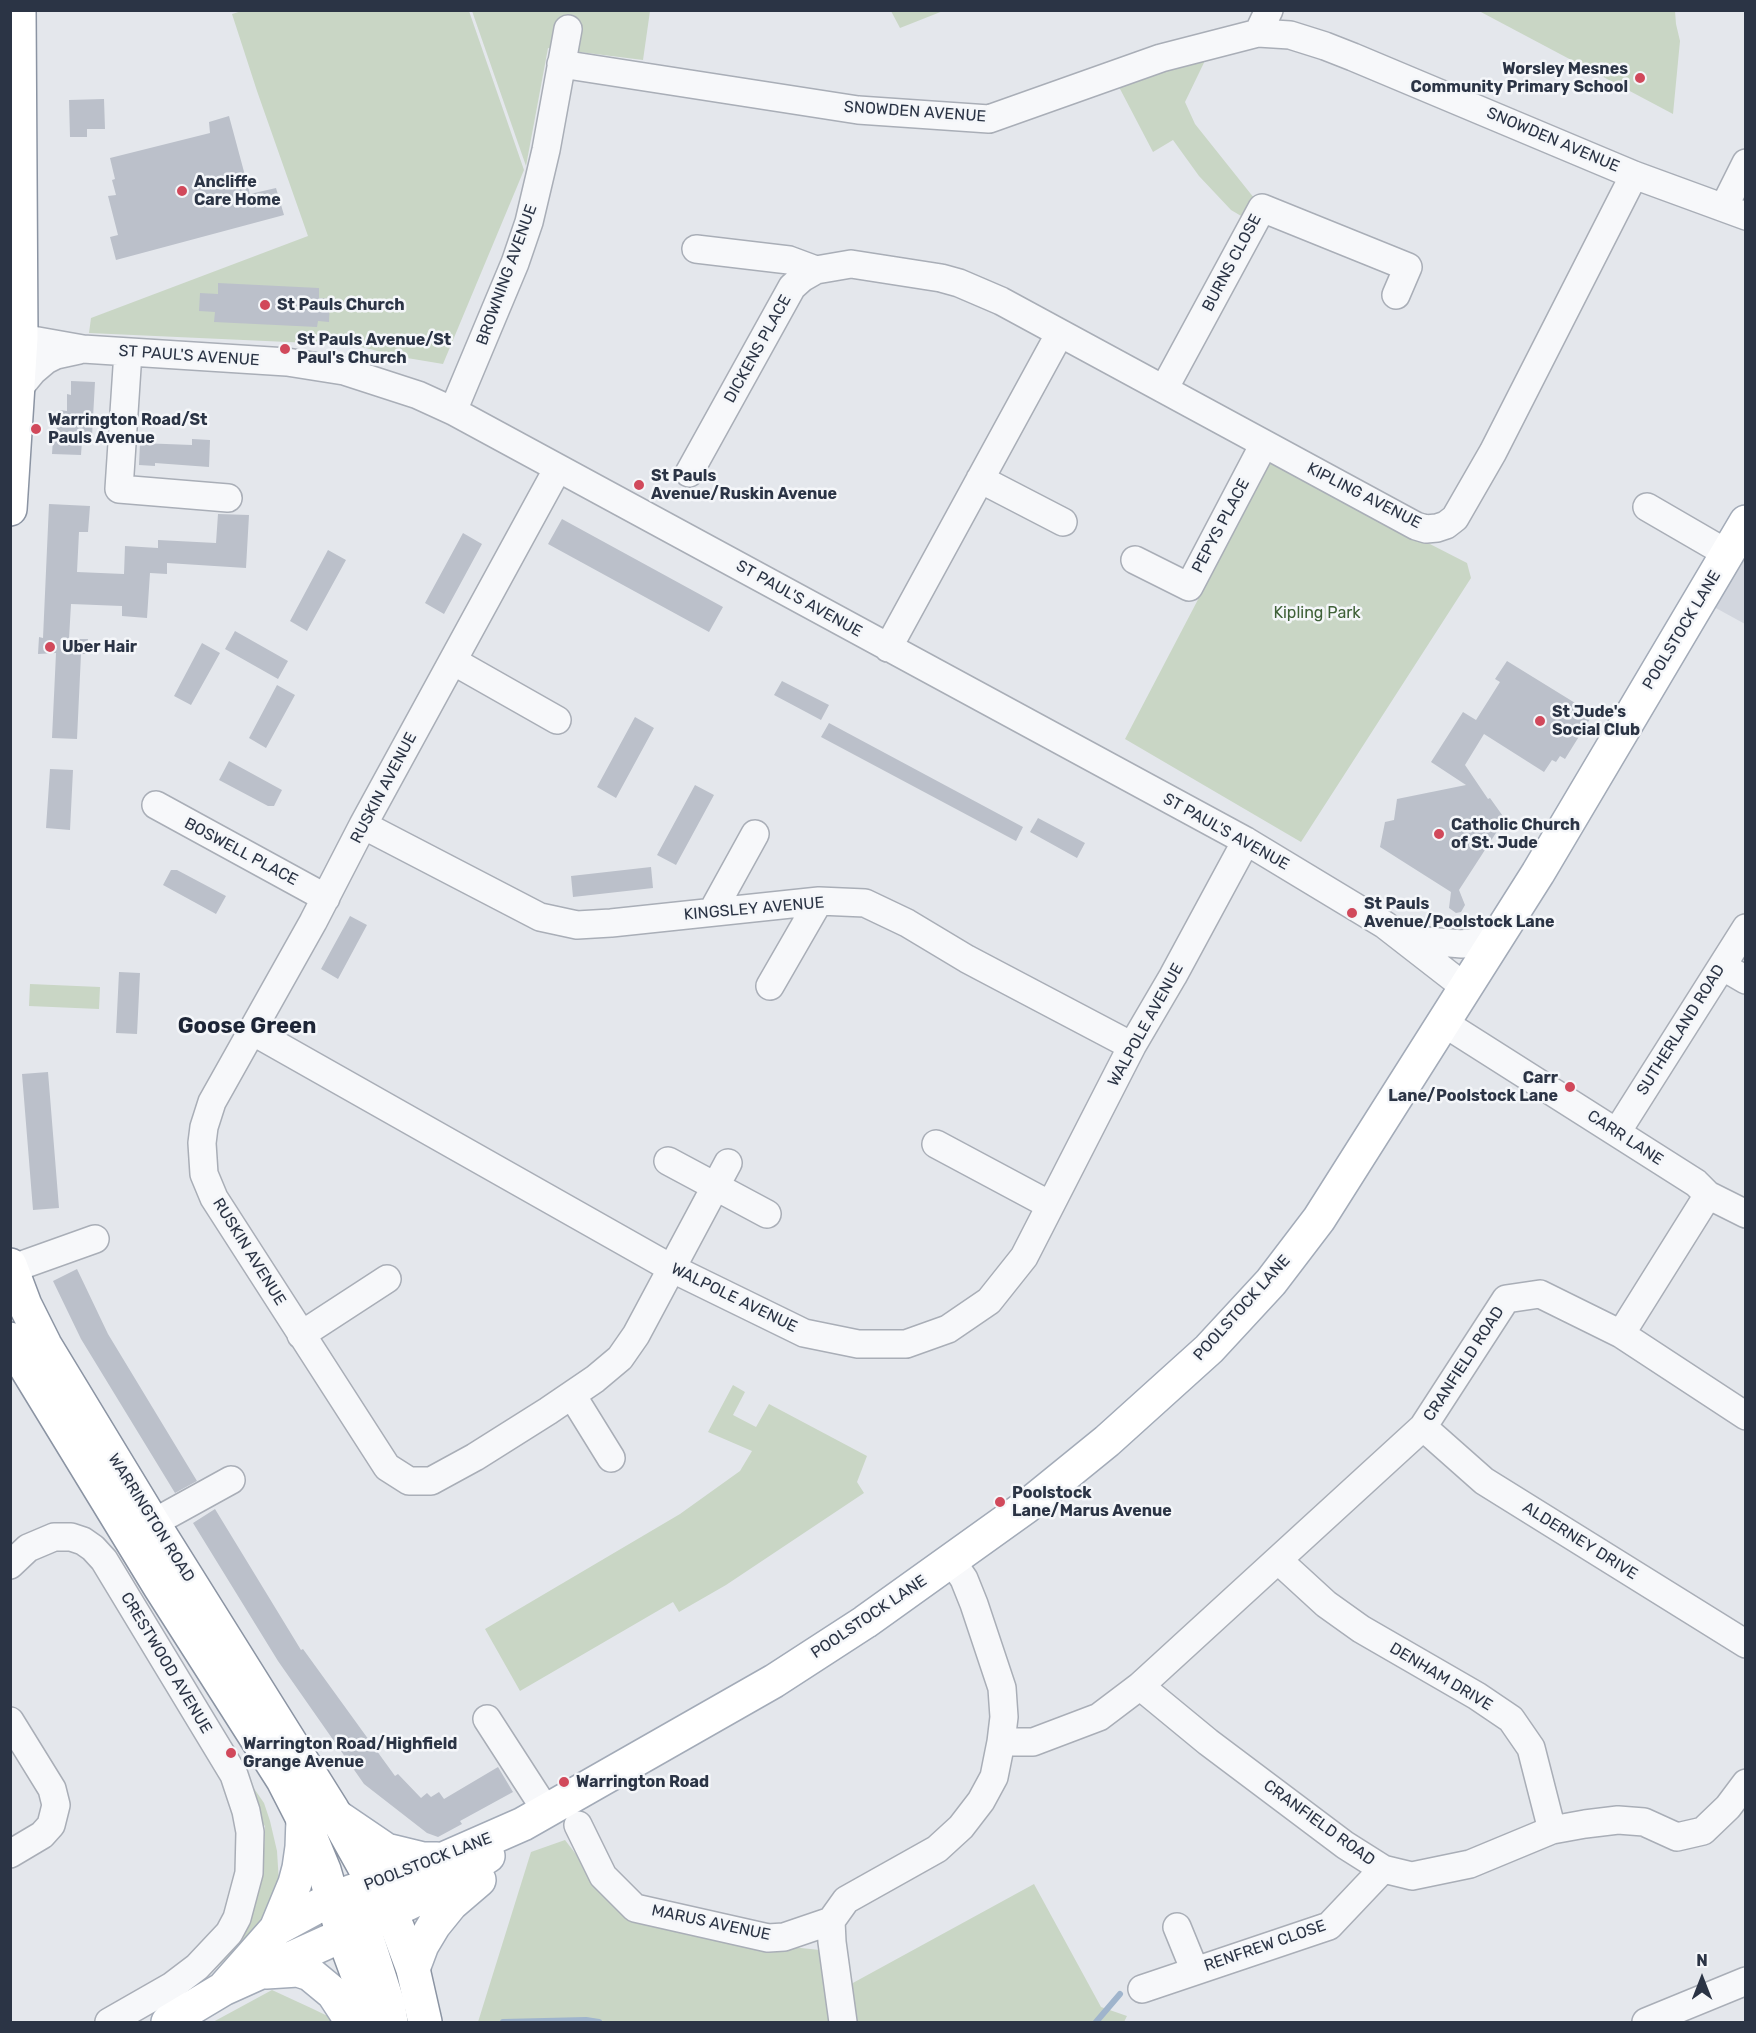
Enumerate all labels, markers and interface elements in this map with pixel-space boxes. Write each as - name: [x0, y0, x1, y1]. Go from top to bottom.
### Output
- place label: Worsley Mesnes Community Primary School: [1411, 59, 1628, 97]
- marker: Worsley Mesnes Community Primary School: [1633, 71, 1647, 85]
- street label: SNOWDEN AVENUE: [843, 97, 987, 127]
- street label: SNOWDEN AVENUE: [1484, 103, 1622, 177]
- place label: Ancliffe Care Home: [194, 172, 281, 210]
- marker: Ancliffe Care Home: [175, 184, 189, 198]
- street label: BROWNING AVENUE: [473, 202, 541, 348]
- street label: BURNS CLOSE: [1198, 211, 1266, 315]
- street label: DICKENS PLACE: [720, 292, 796, 406]
- place label: St Pauls Church: [277, 295, 405, 315]
- marker: St Pauls Church: [258, 298, 272, 312]
- place label: St Pauls Avenue/St Paul's Church: [297, 330, 451, 368]
- street label: ST PAUL'S AVENUE: [118, 341, 260, 371]
- marker: St Pauls Avenue/St Paul's Church: [278, 342, 292, 356]
- place label: Warrington Road/St Pauls Avenue: [48, 410, 207, 448]
- marker: Warrington Road/St Pauls Avenue: [29, 422, 43, 436]
- street label: KIPLING AVENUE: [1304, 459, 1424, 533]
- place label: St Pauls Avenue/Ruskin Avenue: [651, 466, 837, 504]
- street label: PEPYS PLACE: [1188, 476, 1254, 576]
- marker: St Pauls Avenue/Ruskin Avenue: [632, 478, 646, 492]
- street label: ST PAUL'S AVENUE: [733, 556, 865, 642]
- street label: POOLSTOCK LANE: [1639, 567, 1725, 693]
- park label: Kipling Park: [1273, 603, 1361, 623]
- place label: Uber Hair: [62, 637, 137, 657]
- marker: Uber Hair: [43, 640, 57, 654]
- place label: St Jude's Social Club: [1552, 702, 1640, 740]
- marker: St Jude's Social Club: [1533, 714, 1547, 728]
- street label: RUSKIN AVENUE: [347, 729, 421, 847]
- street label: ST PAUL'S AVENUE: [1160, 789, 1292, 875]
- street label: BOSWELL PLACE: [181, 814, 301, 890]
- place label: Catholic Church of St. Jude: [1451, 815, 1580, 853]
- marker: Catholic Church of St. Jude: [1432, 827, 1446, 841]
- street label: KINGSLEY AVENUE: [683, 893, 825, 925]
- place label: St Pauls Avenue/Poolstock Lane: [1364, 894, 1554, 932]
- marker: St Pauls Avenue/Poolstock Lane: [1345, 906, 1359, 920]
- street label: WALPOLE AVENUE: [1104, 960, 1188, 1090]
- street label: SUTHERLAND ROAD: [1633, 961, 1729, 1099]
- district label: Goose Green: [178, 1014, 316, 1040]
- place label: Carr Lane/Poolstock Lane: [1388, 1068, 1558, 1106]
- marker: Carr Lane/Poolstock Lane: [1563, 1080, 1577, 1094]
- street label: CARR LANE: [1583, 1106, 1667, 1170]
- street label: RUSKIN AVENUE: [208, 1195, 290, 1309]
- street label: POOLSTOCK LANE: [1190, 1251, 1294, 1365]
- street label: WALPOLE AVENUE: [668, 1259, 800, 1337]
- street label: CRANFIELD ROAD: [1420, 1303, 1508, 1425]
- street label: WARRINGTON ROAD: [104, 1450, 198, 1586]
- place label: Poolstock Lane/Marus Avenue: [1012, 1483, 1172, 1521]
- marker: Poolstock Lane/Marus Avenue: [993, 1495, 1007, 1509]
- street label: ALDERNEY DRIVE: [1519, 1498, 1641, 1584]
- street label: POOLSTOCK LANE: [808, 1571, 930, 1663]
- street label: CRESTWOOD AVENUE: [116, 1589, 216, 1737]
- street label: DENHAM DRIVE: [1386, 1639, 1496, 1715]
- place label: Warrington Road/Highfield Grange Avenue: [243, 1734, 457, 1772]
- marker: Warrington Road/Highfield Grange Avenue: [224, 1746, 238, 1760]
- place label: Warrington Road: [576, 1772, 709, 1792]
- marker: Warrington Road: [557, 1775, 571, 1789]
- street label: CRANFIELD ROAD: [1259, 1776, 1379, 1870]
- street label: POOLSTOCK LANE: [361, 1829, 495, 1895]
- street label: MARUS AVENUE: [650, 1901, 772, 1945]
- street label: RENFREW CLOSE: [1202, 1916, 1328, 1976]
- north arrow: [1672, 1949, 1732, 2009]
- text: N: [1696, 1951, 1708, 1970]

